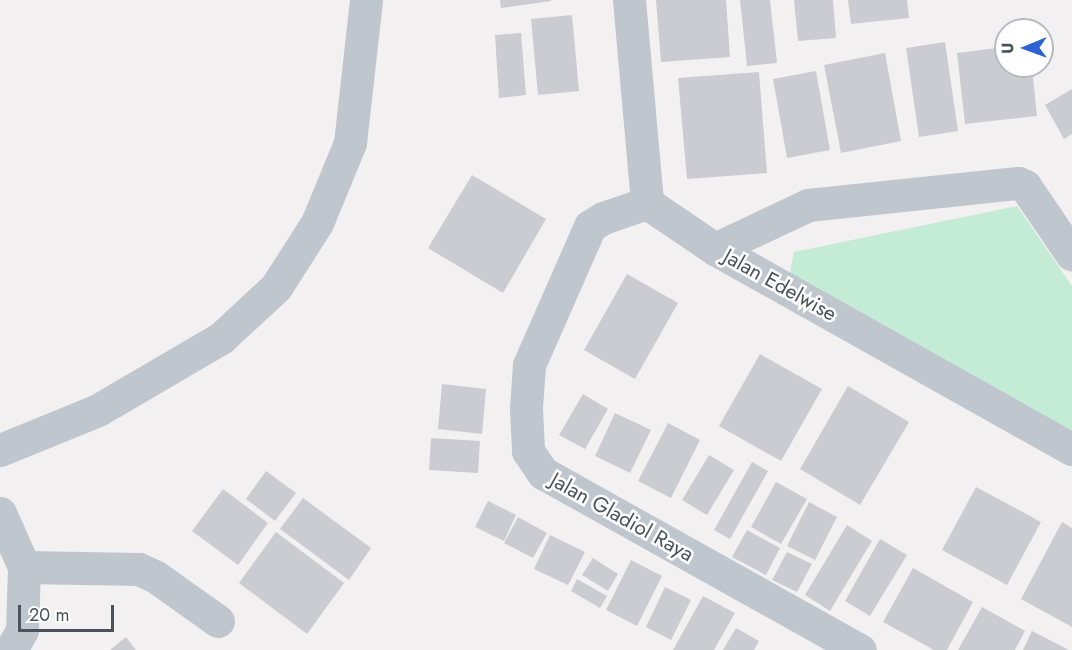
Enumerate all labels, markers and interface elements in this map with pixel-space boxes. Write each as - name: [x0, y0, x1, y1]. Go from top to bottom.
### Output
- north arrow: [994, 18, 1054, 78]
- text: U: [996, 42, 1019, 54]
- street label: Jalan Edelwise: [719, 244, 841, 326]
- street label: Jalan Gladiol Raya: [546, 467, 698, 567]
- scale bar: [21, 593, 117, 631]
- text: 20 m: [29, 602, 69, 628]

